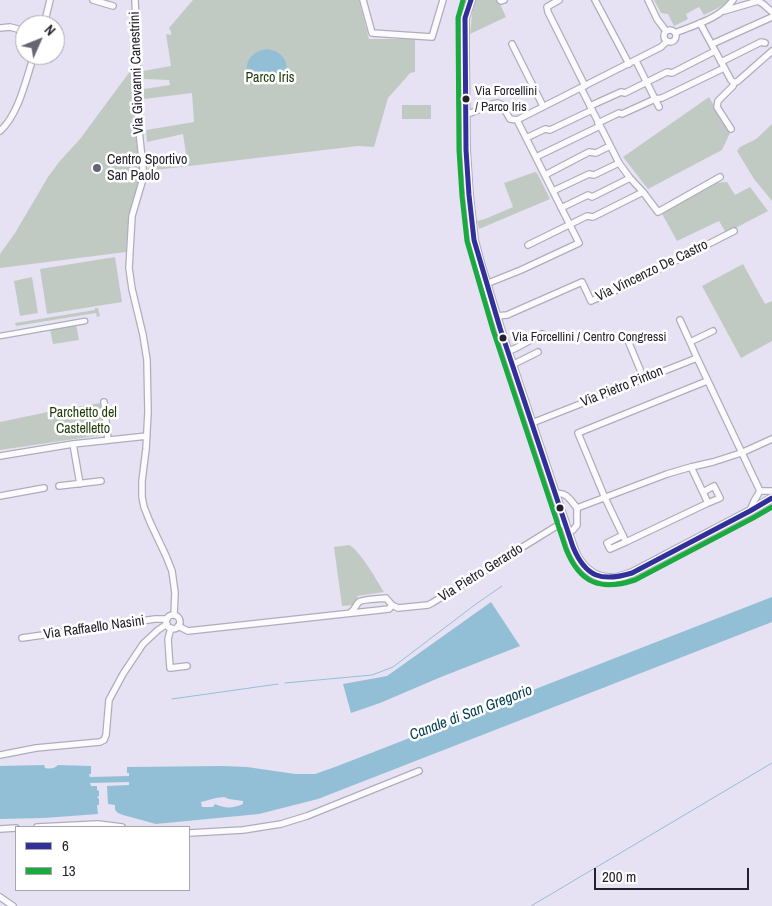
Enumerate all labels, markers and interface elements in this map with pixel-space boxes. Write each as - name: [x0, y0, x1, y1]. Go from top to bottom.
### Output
- street label: Via Giovanni Canestrini: [126, 11, 148, 135]
- north arrow: [15, 15, 65, 65]
- text: N: [41, 21, 59, 40]
- park label: Parco Iris: [245, 70, 295, 86]
- place label: Via Forcellini / Parco Iris: [475, 84, 537, 115]
- marker: Via Forcellini / Parco Iris: [461, 94, 471, 104]
- place label: Centro Sportivo San Paolo: [107, 152, 187, 184]
- marker: Centro Sportivo San Paolo: [91, 162, 103, 174]
- street label: Via Vincenzo De Castro: [593, 237, 711, 305]
- place label: Via Forcellini / Centro Congressi: [512, 330, 667, 346]
- marker: Via Forcellini / Centro Congressi: [498, 333, 508, 343]
- street label: Via Pietro Pinton: [578, 363, 666, 411]
- park label: Parchetto del Castelletto: [49, 405, 117, 438]
- unlabelled marker: [555, 503, 565, 513]
- street label: Via Pietro Gerardo: [436, 540, 526, 606]
- street label: Via Raffaello Nasini: [42, 613, 146, 643]
- water label: Canale di San Gregorio: [407, 681, 535, 745]
- legend: [15, 826, 190, 891]
- text: 6: [62, 835, 69, 856]
- scale bar: [597, 858, 752, 890]
- text: 13: [62, 860, 76, 881]
- text: 200 m: [602, 866, 636, 887]

